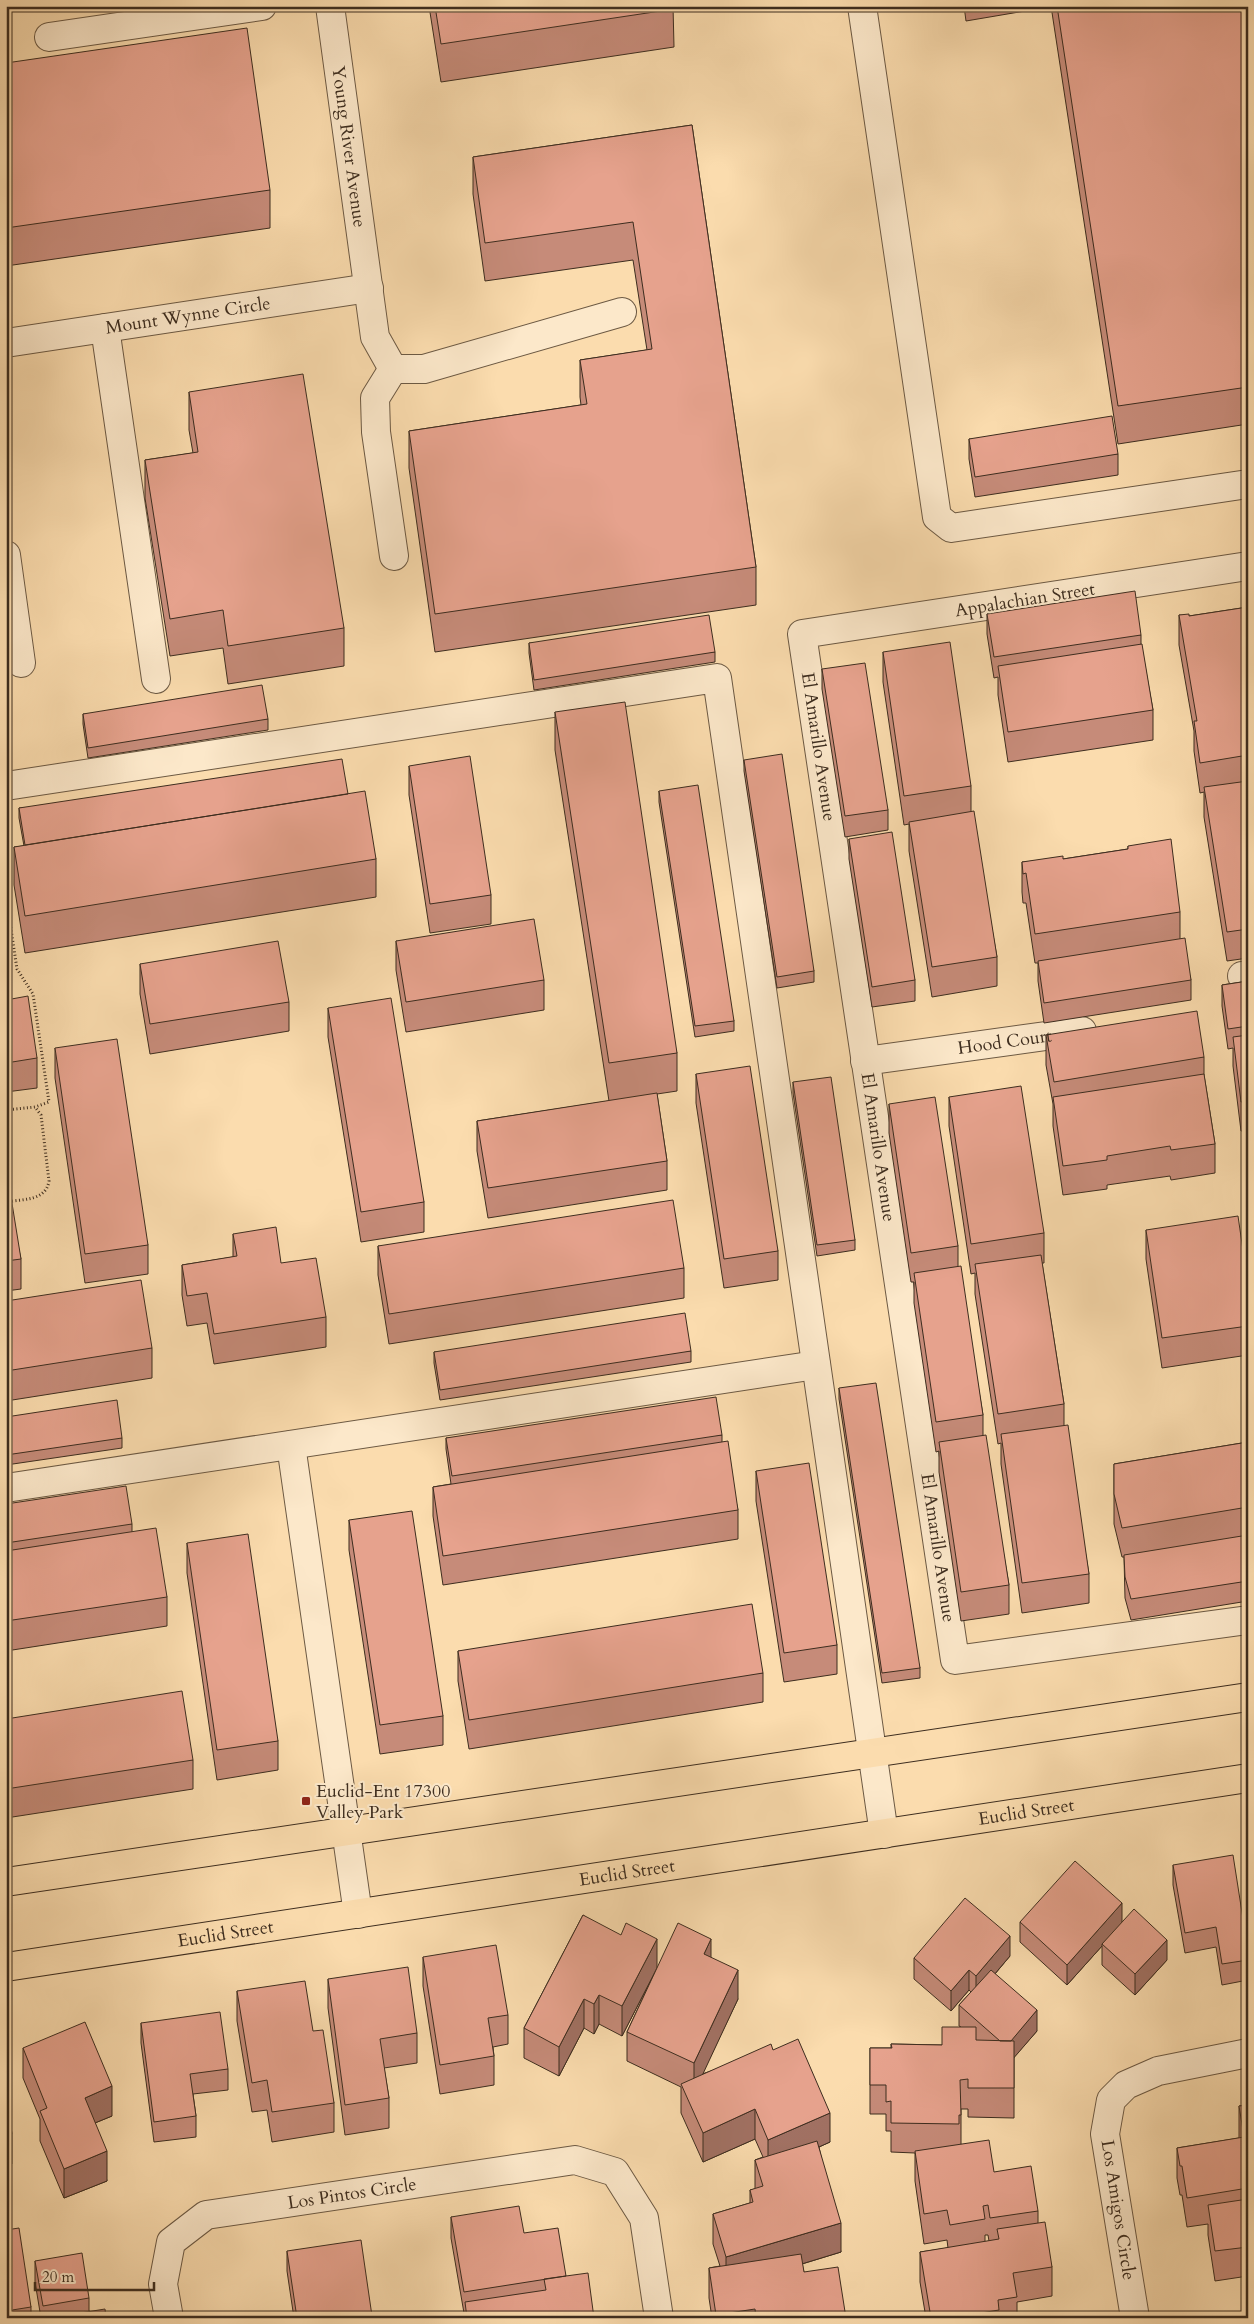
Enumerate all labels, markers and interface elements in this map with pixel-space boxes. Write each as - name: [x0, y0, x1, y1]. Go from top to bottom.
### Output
- street label: Young River Avenue: [326, 64, 372, 229]
- street label: Mount Wynne Circle: [104, 291, 272, 340]
- street label: Appalachian Street: [953, 577, 1097, 623]
- street label: El Amarillo Avenue: [795, 670, 842, 823]
- street label: Hood Court: [956, 1023, 1054, 1061]
- street label: El Amarillo Avenue: [855, 1071, 902, 1223]
- street label: El Amarillo Avenue: [915, 1472, 962, 1624]
- place label: Euclid-Ent 17300 Valley Park: [316, 1779, 450, 1825]
- street label: Euclid Street: [977, 1792, 1076, 1831]
- marker: Euclid-Ent 17300 Valley Park: [300, 1795, 312, 1807]
- street label: Euclid Street: [577, 1853, 677, 1892]
- street label: Euclid Street: [176, 1914, 275, 1953]
- street label: Los Amigos Circle: [1095, 2138, 1141, 2282]
- street label: Los Pintos Circle: [286, 2171, 418, 2215]
- scale bar: [35, 2259, 154, 2291]
- text: 20 m: [42, 2267, 74, 2287]

